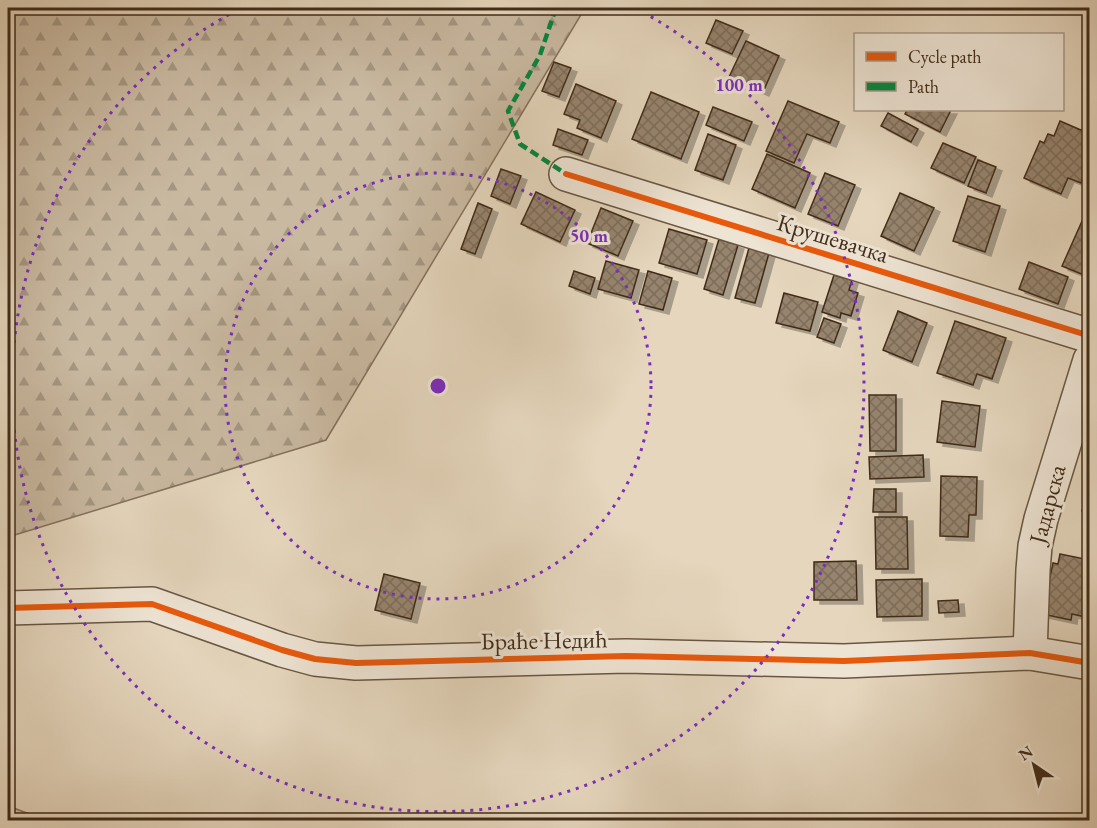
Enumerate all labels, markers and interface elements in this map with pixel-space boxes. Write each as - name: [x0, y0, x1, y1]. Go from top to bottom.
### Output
- legend: [854, 33, 1064, 111]
- text: Cycle path: [908, 45, 982, 68]
- text: 100 m: [715, 73, 763, 96]
- text: Path: [908, 75, 939, 98]
- street label: Крушевачка: [774, 206, 893, 270]
- text: 50 m: [570, 224, 608, 247]
- centre of rings: [428, 376, 448, 396]
- street label: Јадарска: [1021, 461, 1073, 549]
- street label: Браће Недић: [480, 623, 608, 657]
- north arrow: [1004, 735, 1064, 795]
- text: N: [1014, 741, 1037, 765]

